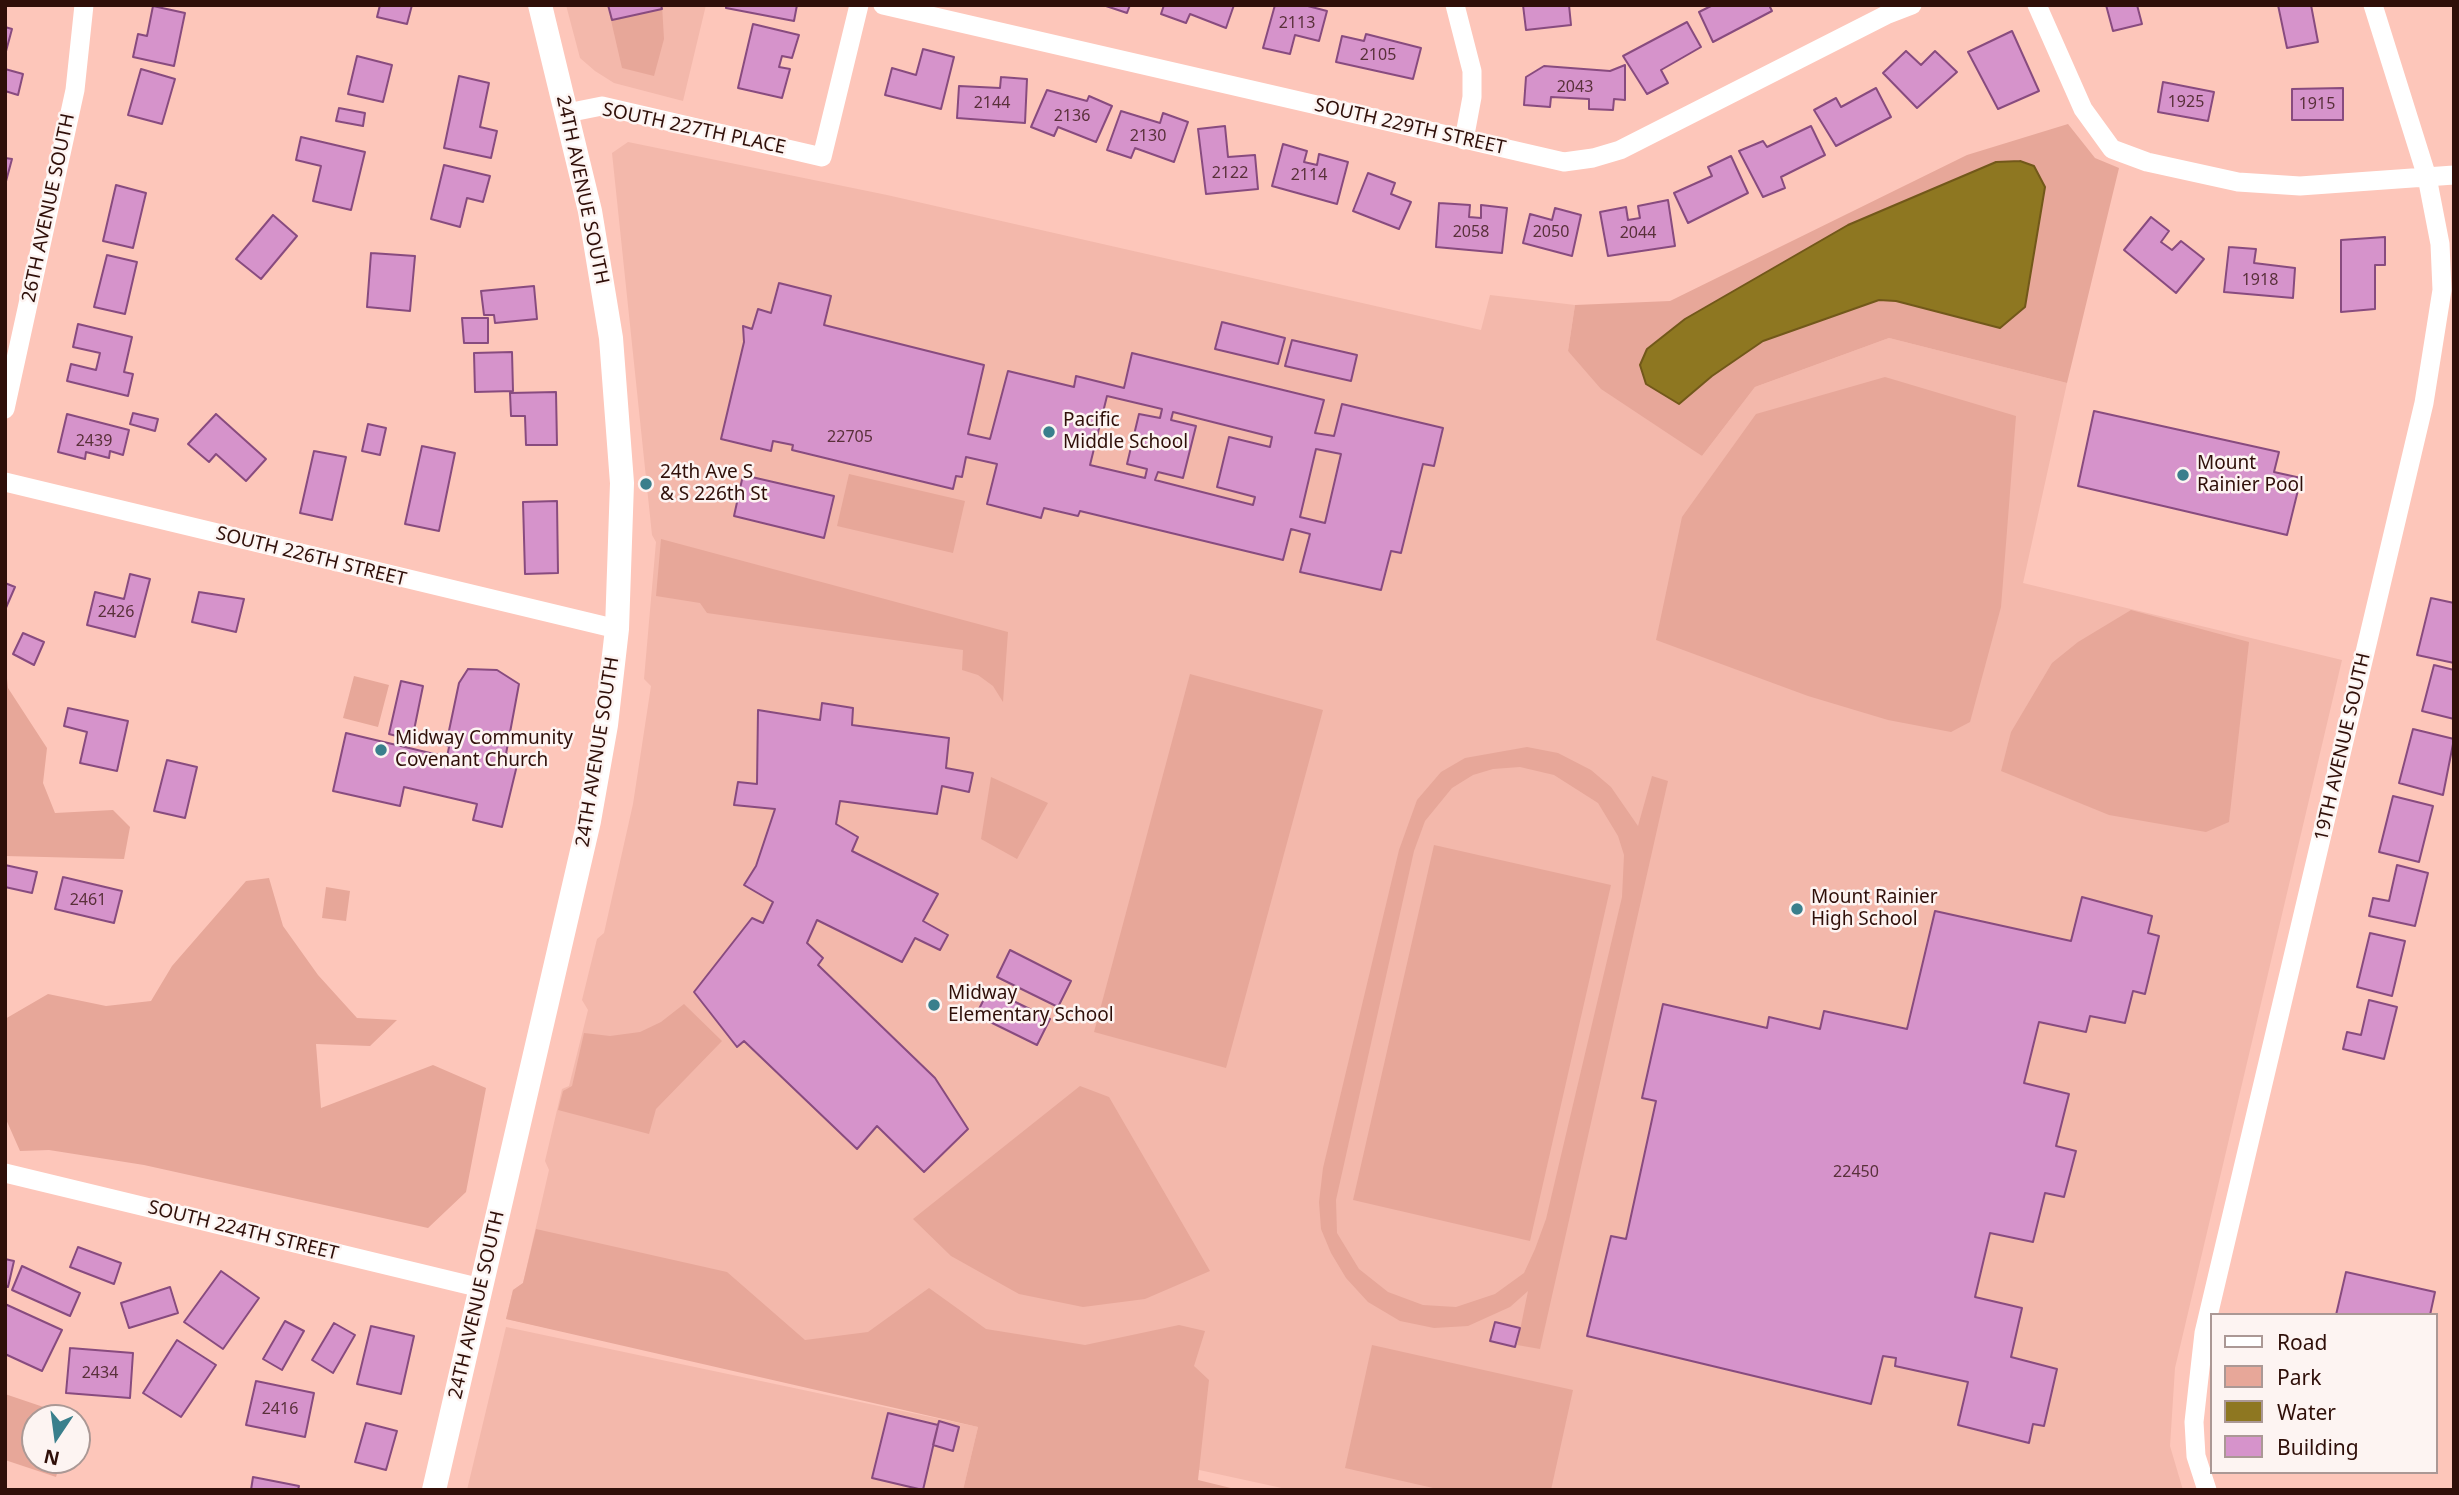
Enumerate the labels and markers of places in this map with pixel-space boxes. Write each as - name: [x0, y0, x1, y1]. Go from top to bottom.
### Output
- place label: Pacific Middle School: [1063, 410, 1188, 454]
- marker: Pacific Middle School: [1041, 424, 1057, 440]
- place label: Mount Rainier Pool: [2197, 453, 2304, 497]
- place label: 24th Ave S & S 226th St: [660, 462, 768, 506]
- marker: Mount Rainier Pool: [2175, 467, 2191, 483]
- marker: 24th Ave S & S 226th St: [638, 476, 654, 492]
- place label: Midway Community Covenant Church: [395, 728, 573, 772]
- marker: Midway Community Covenant Church: [373, 742, 389, 758]
- place label: Mount Rainier High School: [1811, 887, 1938, 931]
- marker: Mount Rainier High School: [1789, 901, 1805, 917]
- place label: Midway Elementary School: [948, 983, 1114, 1027]
- marker: Midway Elementary School: [926, 997, 942, 1013]

